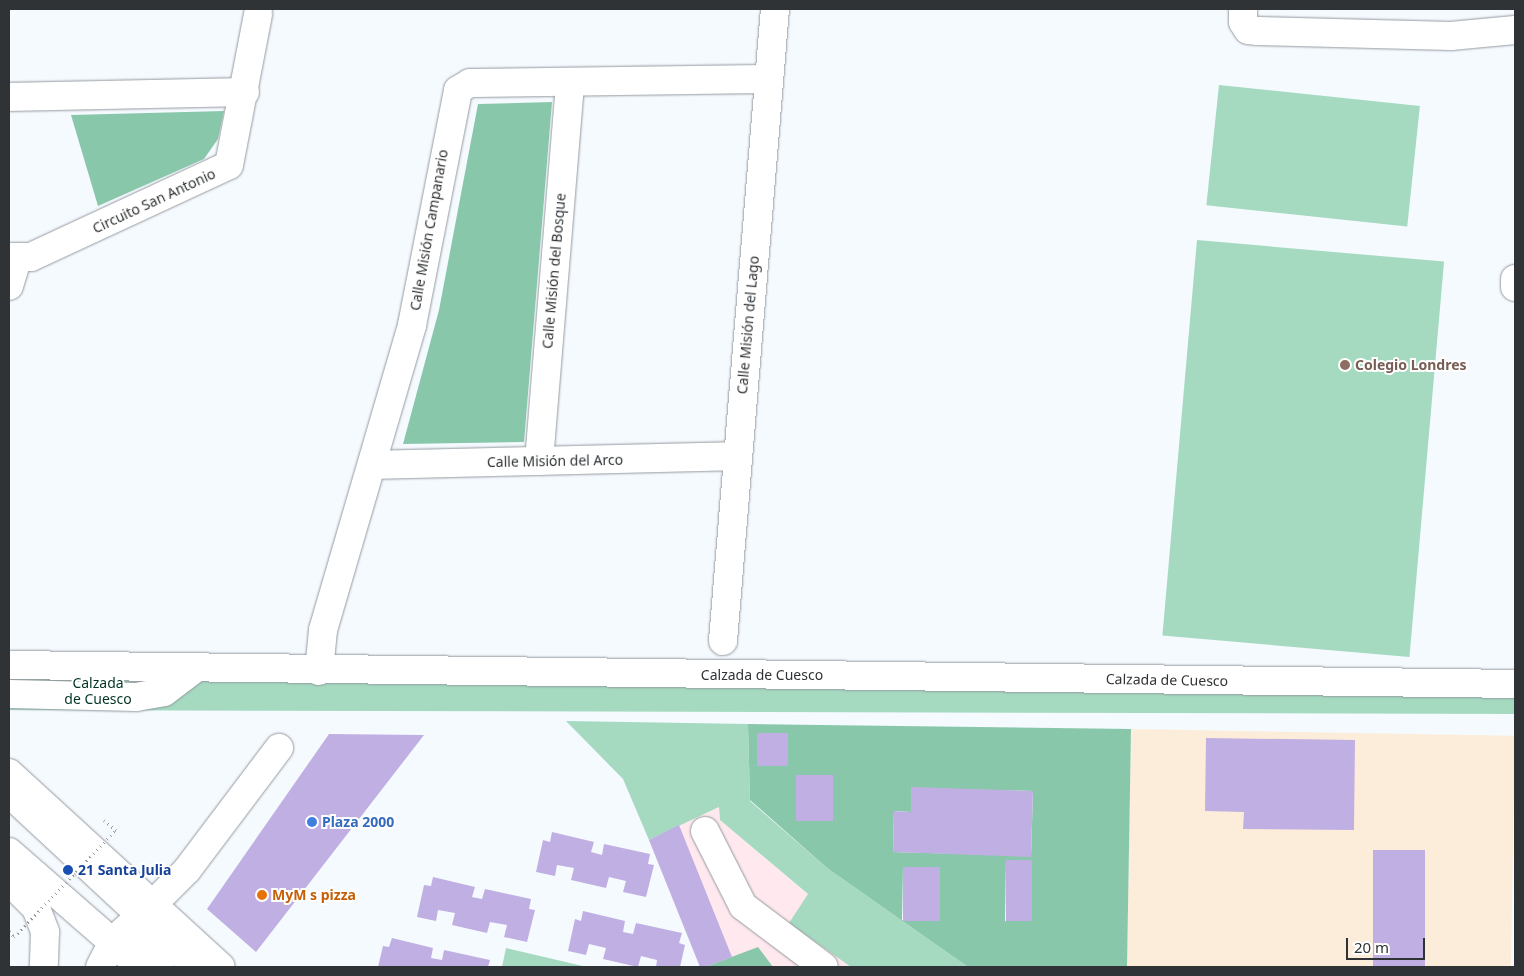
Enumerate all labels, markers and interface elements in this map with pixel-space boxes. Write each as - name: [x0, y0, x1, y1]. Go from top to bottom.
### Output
- street label: Calle Misión Campanario: [407, 148, 451, 312]
- street label: Circuito San Antonio: [90, 165, 218, 237]
- street label: Calle Misión del Bosque: [539, 193, 569, 349]
- street label: Calle Misión del Lago: [734, 255, 762, 395]
- place label: Colegio Londres: [1355, 357, 1467, 373]
- marker: Colegio Londres: [1339, 359, 1351, 371]
- street label: Calle Misión del Arco: [487, 451, 623, 471]
- street label: Calzada de Cuesco: [701, 667, 823, 683]
- street label: Calzada de Cuesco: [1106, 671, 1228, 689]
- park label: Calzada de Cuesco: [64, 675, 132, 708]
- place label: Plaza 2000: [322, 814, 394, 830]
- marker: Plaza 2000: [306, 816, 318, 828]
- place label: 21 Santa Julia: [78, 862, 171, 878]
- marker: 21 Santa Julia: [62, 864, 74, 876]
- place label: MyM s pizza: [272, 887, 356, 903]
- marker: MyM s pizza: [256, 889, 268, 901]
- scale bar: [1349, 928, 1428, 960]
- text: 20 m: [1354, 937, 1389, 957]

